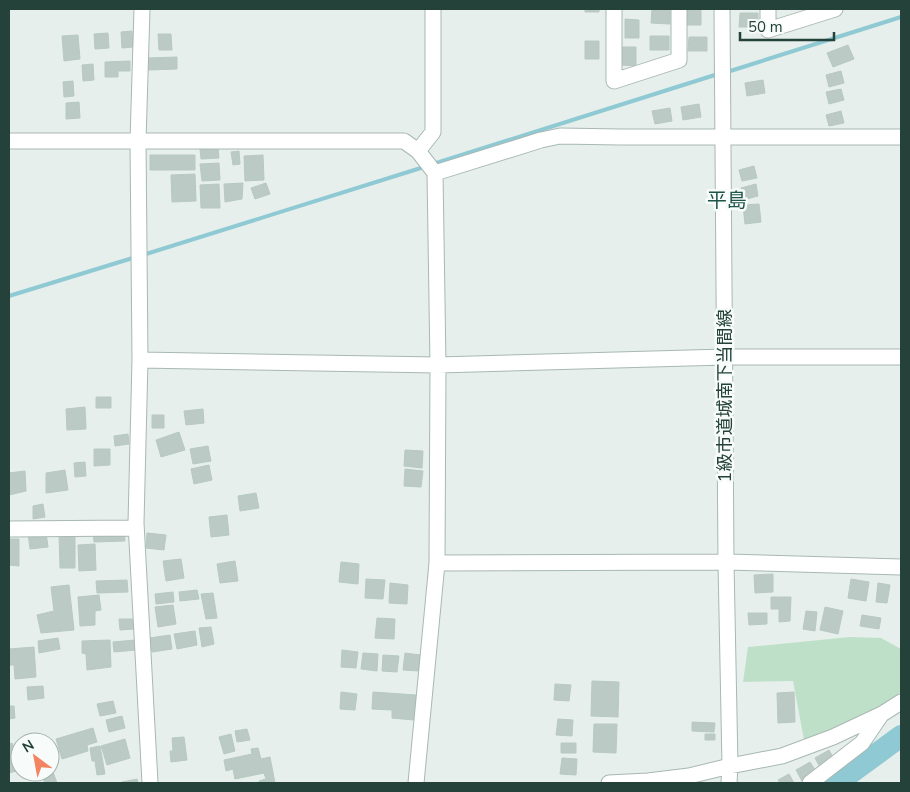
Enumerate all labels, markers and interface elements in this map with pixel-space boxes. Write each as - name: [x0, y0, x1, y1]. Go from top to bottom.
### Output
- scale bar: [740, 10, 834, 42]
- text: 50 m: [748, 17, 783, 37]
- district label: 平島: [707, 187, 747, 214]
- street label: 1級市道城南下当間線: [713, 310, 737, 482]
- north arrow: [10, 732, 60, 782]
- text: N: [19, 736, 38, 757]

